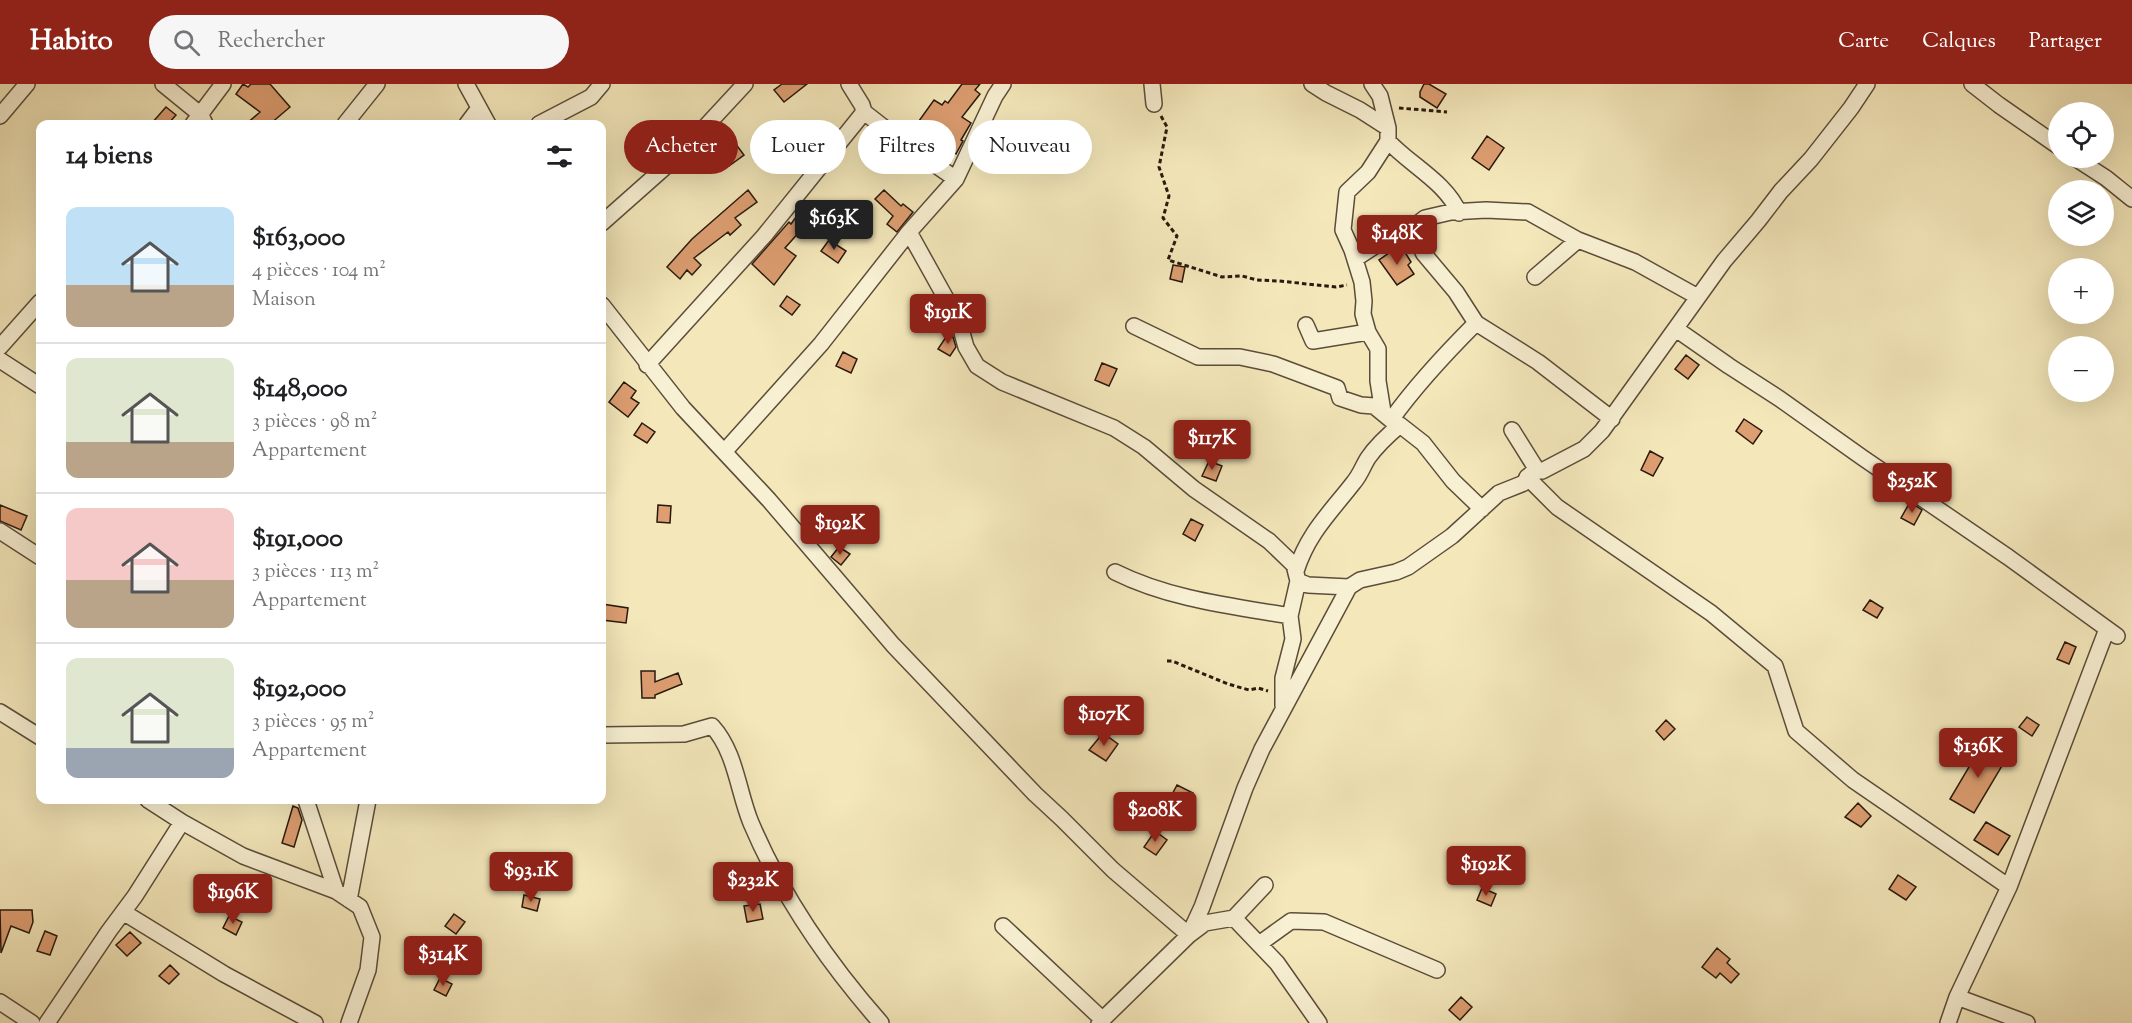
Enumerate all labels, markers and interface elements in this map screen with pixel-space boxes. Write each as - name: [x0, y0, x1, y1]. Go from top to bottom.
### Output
- search box: [149, 15, 569, 69]
- text: Habito: [30, 22, 113, 62]
- icon: search: [170, 26, 203, 59]
- text: Rechercher: [218, 26, 325, 58]
- text: Carte: [1838, 27, 1889, 57]
- text: Calques: [1922, 27, 1996, 57]
- text: Partager: [2029, 27, 2102, 57]
- map controls: [2048, 102, 2114, 402]
- button: locate: [2048, 102, 2114, 168]
- chip: Acheter: [624, 120, 738, 174]
- chip: Louer: [750, 120, 846, 174]
- chip: Filtres: [858, 120, 956, 174]
- chip: Nouveau: [968, 120, 1092, 174]
- text: 14 biens: [66, 138, 153, 175]
- icon: filters: [543, 140, 576, 173]
- button: layers: [2048, 180, 2114, 246]
- pin: $163K: [792, 200, 876, 251]
- text: $163K: [809, 205, 859, 234]
- pin: $148K: [1355, 215, 1439, 266]
- text: $163,000: [252, 220, 345, 257]
- text: $148K: [1371, 220, 1423, 249]
- icon: home: [114, 231, 186, 303]
- text: 4 pièces · 104 m²: [252, 257, 386, 286]
- button: +: [2048, 258, 2114, 324]
- text: Maison: [252, 286, 316, 315]
- pin: $191K: [906, 294, 990, 345]
- text: $191K: [924, 299, 972, 328]
- button: −: [2048, 336, 2114, 402]
- text: $148,000: [252, 371, 348, 408]
- icon: home: [114, 382, 186, 454]
- text: 3 pièces · 98 m²: [252, 408, 377, 437]
- pin: $117K: [1170, 420, 1254, 471]
- text: $117K: [1188, 425, 1236, 454]
- text: Appartement: [252, 437, 367, 466]
- pin: $252K: [1870, 463, 1954, 514]
- text: $252K: [1887, 468, 1937, 497]
- pin: $192K: [798, 505, 882, 556]
- text: $192K: [815, 510, 865, 539]
- text: $191,000: [252, 521, 343, 558]
- icon: home: [114, 532, 186, 604]
- text: 3 pièces · 113 m²: [252, 558, 379, 587]
- text: Appartement: [252, 587, 367, 616]
- text: $192,000: [252, 671, 346, 708]
- icon: home: [114, 682, 186, 754]
- pin: $107K: [1062, 696, 1146, 747]
- text: $107K: [1078, 701, 1130, 730]
- text: 3 pièces · 95 m²: [252, 708, 374, 737]
- pin: $136K: [1936, 728, 2020, 779]
- text: $136K: [1953, 733, 2003, 762]
- text: Appartement: [252, 737, 367, 766]
- pin: $208K: [1113, 792, 1197, 843]
- text: $208K: [1127, 797, 1183, 826]
- pin: $192K: [1444, 846, 1528, 897]
- text: $192K: [1461, 851, 1511, 880]
- pin: $93.1K: [482, 852, 580, 903]
- text: $93.1K: [504, 857, 558, 886]
- pin: $232K: [711, 862, 795, 913]
- text: $232K: [727, 867, 779, 896]
- pin: $196K: [191, 874, 275, 925]
- text: $196K: [207, 879, 259, 908]
- pin: $314K: [401, 936, 485, 987]
- text: $314K: [418, 941, 468, 970]

